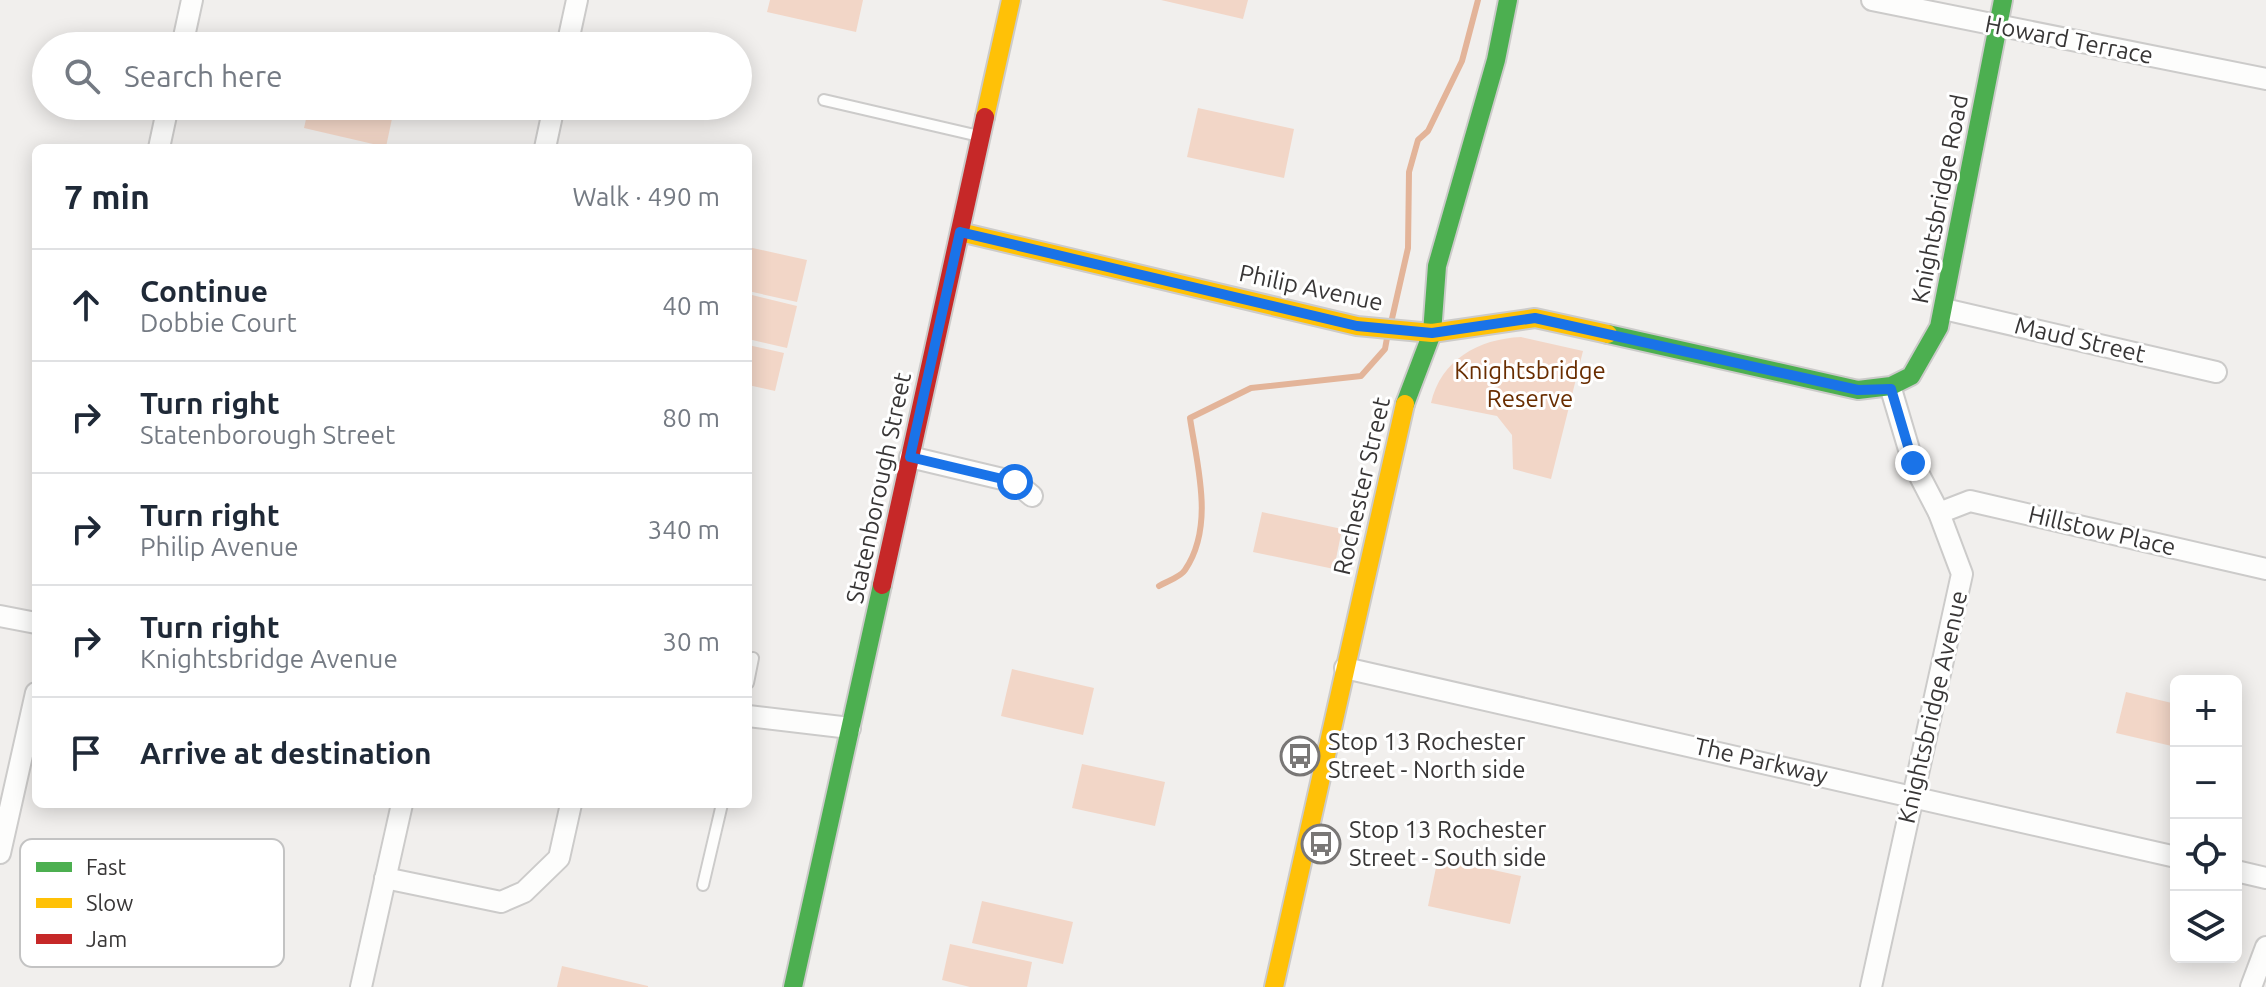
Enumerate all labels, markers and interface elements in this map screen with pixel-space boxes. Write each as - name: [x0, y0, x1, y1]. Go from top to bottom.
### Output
- street label: Howard Terrace: [1983, 10, 2155, 69]
- search box: [32, 32, 752, 120]
- icon: search: [60, 54, 104, 98]
- text: Search here: [124, 59, 283, 93]
- street label: Knightsbridge Road: [1906, 92, 1973, 306]
- text: 7 min: [64, 177, 150, 215]
- text: Walk · 490 m: [572, 182, 720, 211]
- street label: Philip Avenue: [1237, 259, 1386, 316]
- text: Continue: [140, 274, 268, 308]
- icon: ahead: [64, 283, 108, 327]
- text: 40 m: [662, 291, 720, 320]
- text: Dobbie Court: [140, 308, 297, 337]
- street label: Maud Street: [2012, 311, 2149, 368]
- park label: Knightsbridge Reserve: [1454, 357, 1606, 412]
- street label: Statenborough Street: [841, 369, 916, 606]
- text: Turn right: [140, 386, 280, 420]
- street label: Rochester Street: [1328, 394, 1395, 577]
- icon: right: [64, 395, 108, 439]
- text: 80 m: [662, 403, 720, 432]
- text: Statenborough Street: [140, 420, 395, 449]
- route end: [1895, 445, 1931, 481]
- route start: [997, 464, 1033, 500]
- text: Turn right: [140, 498, 280, 532]
- street label: Hillstow Place: [2026, 500, 2178, 561]
- icon: right: [64, 507, 108, 551]
- text: 340 m: [648, 515, 720, 544]
- text: Philip Avenue: [140, 532, 299, 561]
- street label: Knightsbridge Avenue: [1893, 588, 1972, 826]
- text: Turn right: [140, 610, 280, 644]
- icon: right: [64, 619, 108, 663]
- text: 30 m: [662, 627, 720, 656]
- text: Knightsbridge Avenue: [140, 644, 398, 673]
- map controls: [2170, 675, 2242, 963]
- button: +: [2170, 675, 2242, 747]
- place label: Stop 13 Rochester Street - North side: [1328, 728, 1525, 783]
- icon: arrive: [64, 731, 108, 775]
- street label: The Parkway: [1692, 732, 1831, 789]
- bus stop icon: Stop 13 Rochester Street - North side: [1279, 735, 1321, 777]
- text: Arrive at destination: [140, 736, 432, 770]
- button: −: [2170, 747, 2242, 819]
- place label: Stop 13 Rochester Street - South side: [1349, 816, 1546, 871]
- button: locate: [2170, 819, 2242, 891]
- bus stop icon: Stop 13 Rochester Street - South side: [1300, 823, 1342, 865]
- legend: [20, 839, 284, 967]
- text: Fast: [86, 854, 127, 879]
- text: Slow: [86, 890, 133, 915]
- button: layers: [2170, 891, 2242, 963]
- text: Jam: [86, 926, 127, 951]

